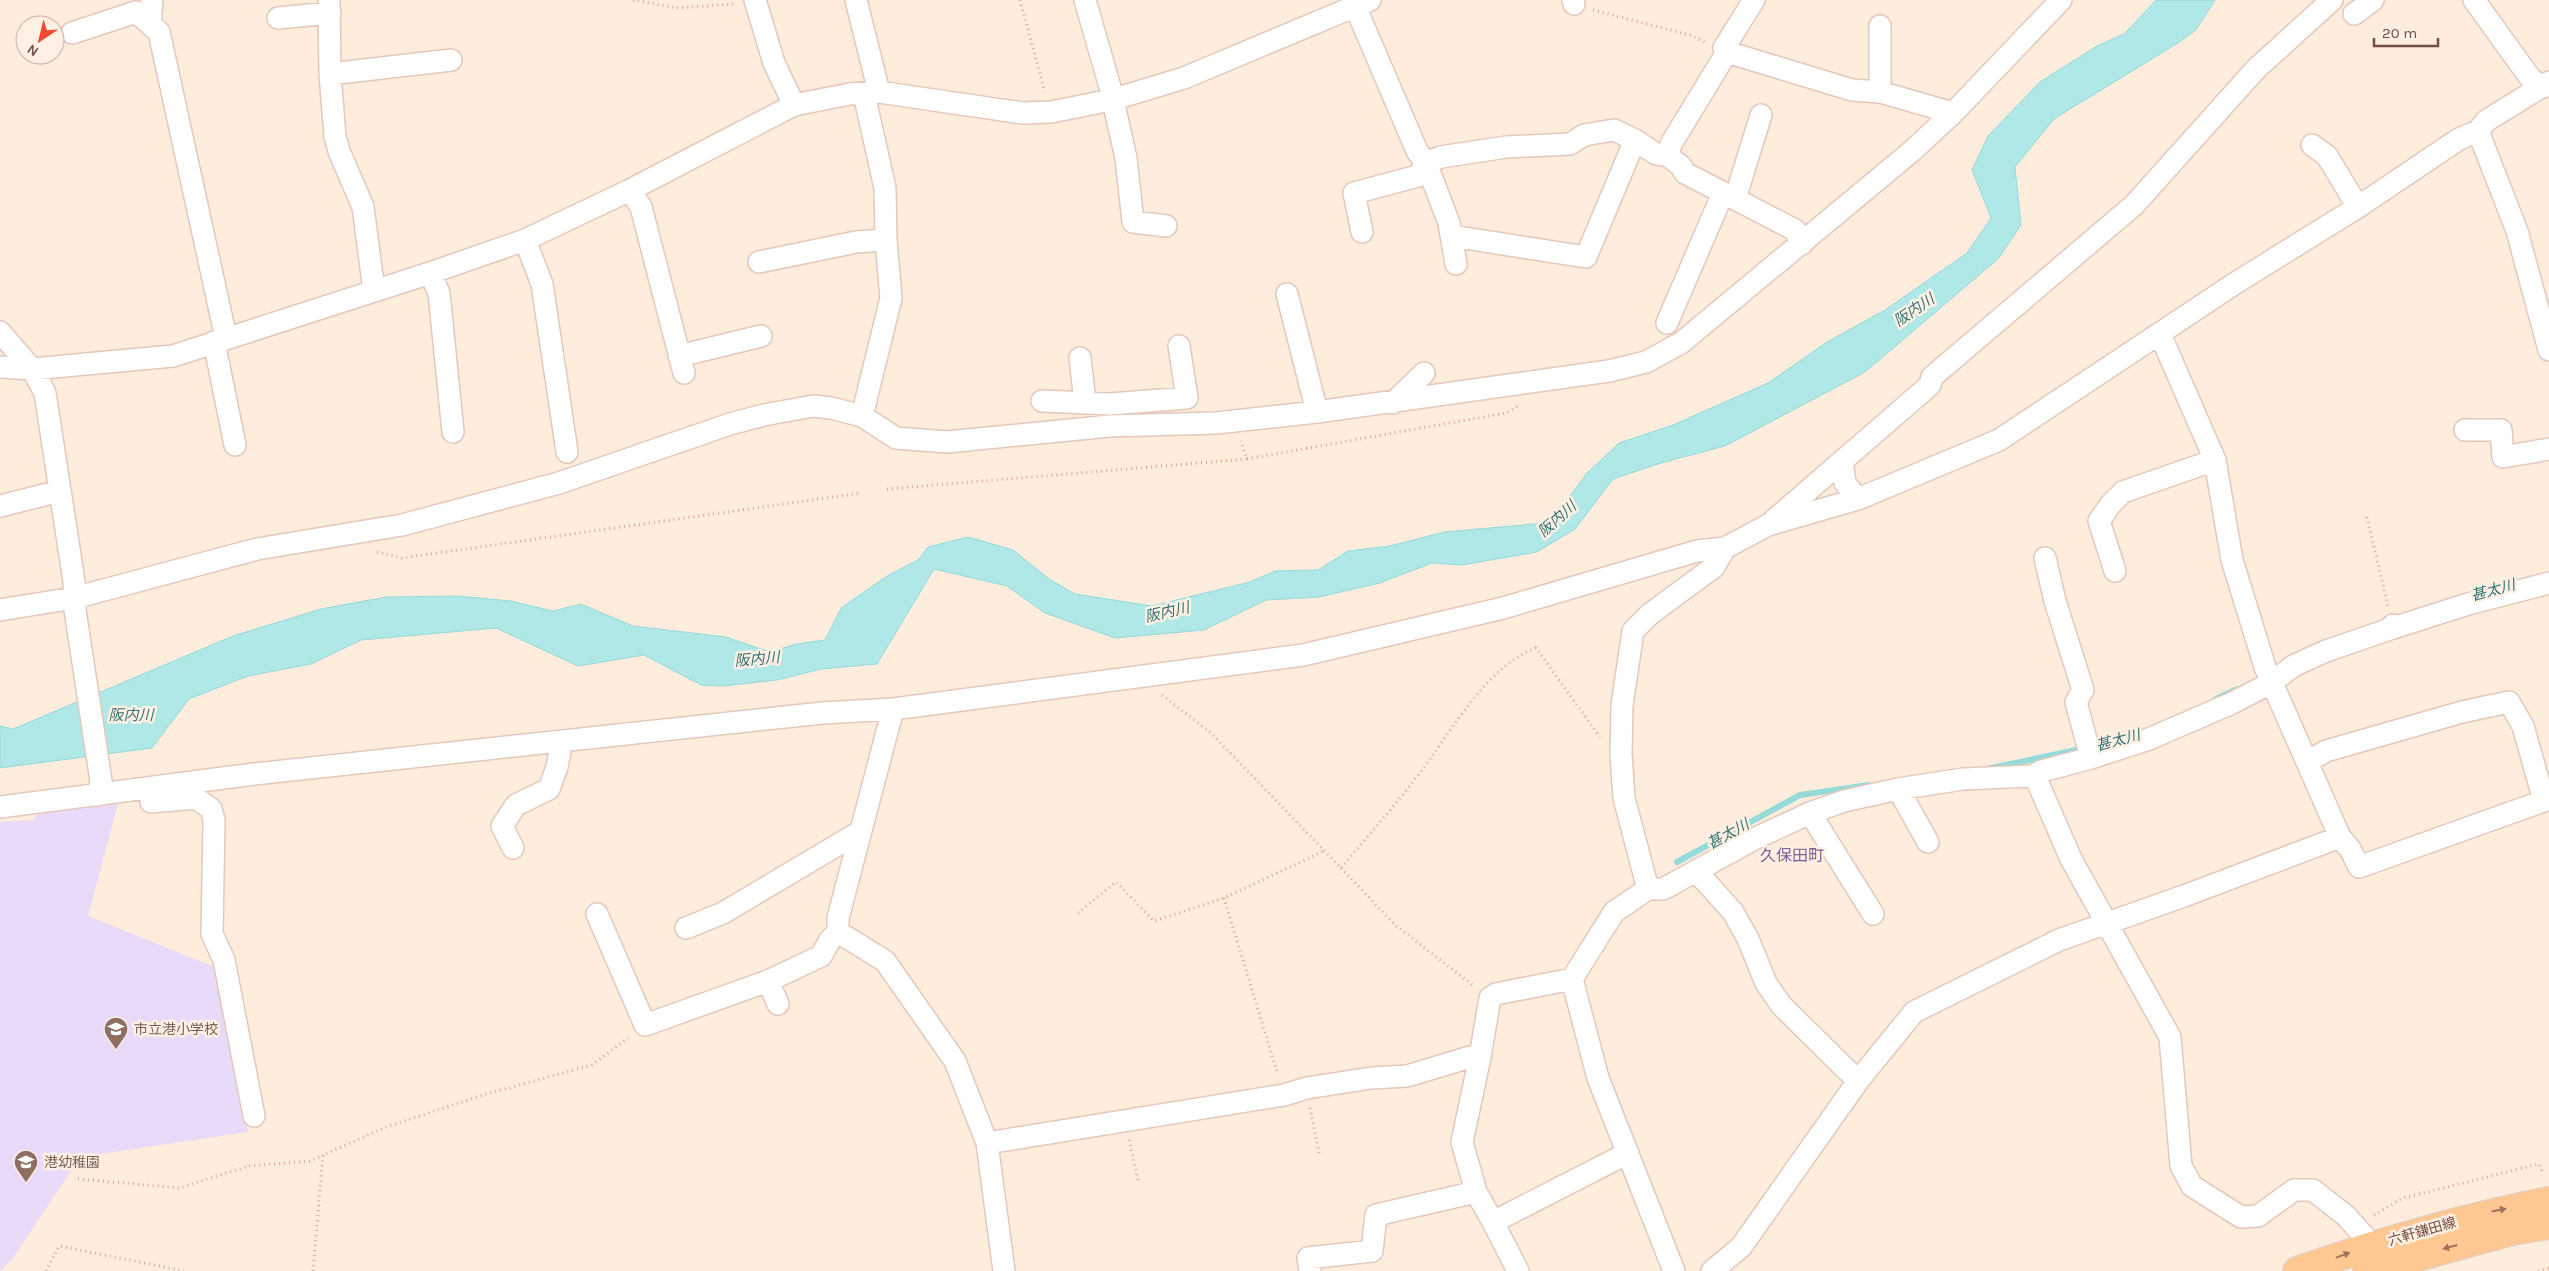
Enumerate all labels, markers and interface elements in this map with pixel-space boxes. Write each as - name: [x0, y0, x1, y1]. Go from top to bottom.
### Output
- north arrow: [15, 15, 65, 65]
- scale bar: [2374, 15, 2438, 47]
- text: 20 m: [2382, 24, 2417, 42]
- text: N: [24, 40, 42, 60]
- water label: 阪内川: [1890, 289, 1939, 330]
- water label: 阪内川: [1534, 496, 1581, 541]
- water label: 甚太川: [2469, 575, 2519, 605]
- water label: 阪内川: [1143, 598, 1193, 626]
- water label: 阪内川: [734, 648, 782, 670]
- water label: 阪内川: [108, 706, 155, 724]
- water label: 甚太川: [2094, 725, 2144, 755]
- water label: 甚太川: [1704, 814, 1754, 853]
- district label: 久保田町: [1760, 846, 1824, 865]
- school or university icon: 市立港小学校: [103, 1016, 129, 1050]
- place label: 市立港小学校: [134, 1021, 218, 1038]
- school or university icon: 港幼稚園: [13, 1149, 39, 1183]
- place label: 港幼稚園: [44, 1154, 100, 1171]
- one-way arrow: [2492, 1206, 2508, 1214]
- street label: 六軒鎌田線: [2386, 1214, 2458, 1249]
- one-way arrow: [2443, 1243, 2458, 1251]
- one-way arrow: [2336, 1251, 2351, 1259]

